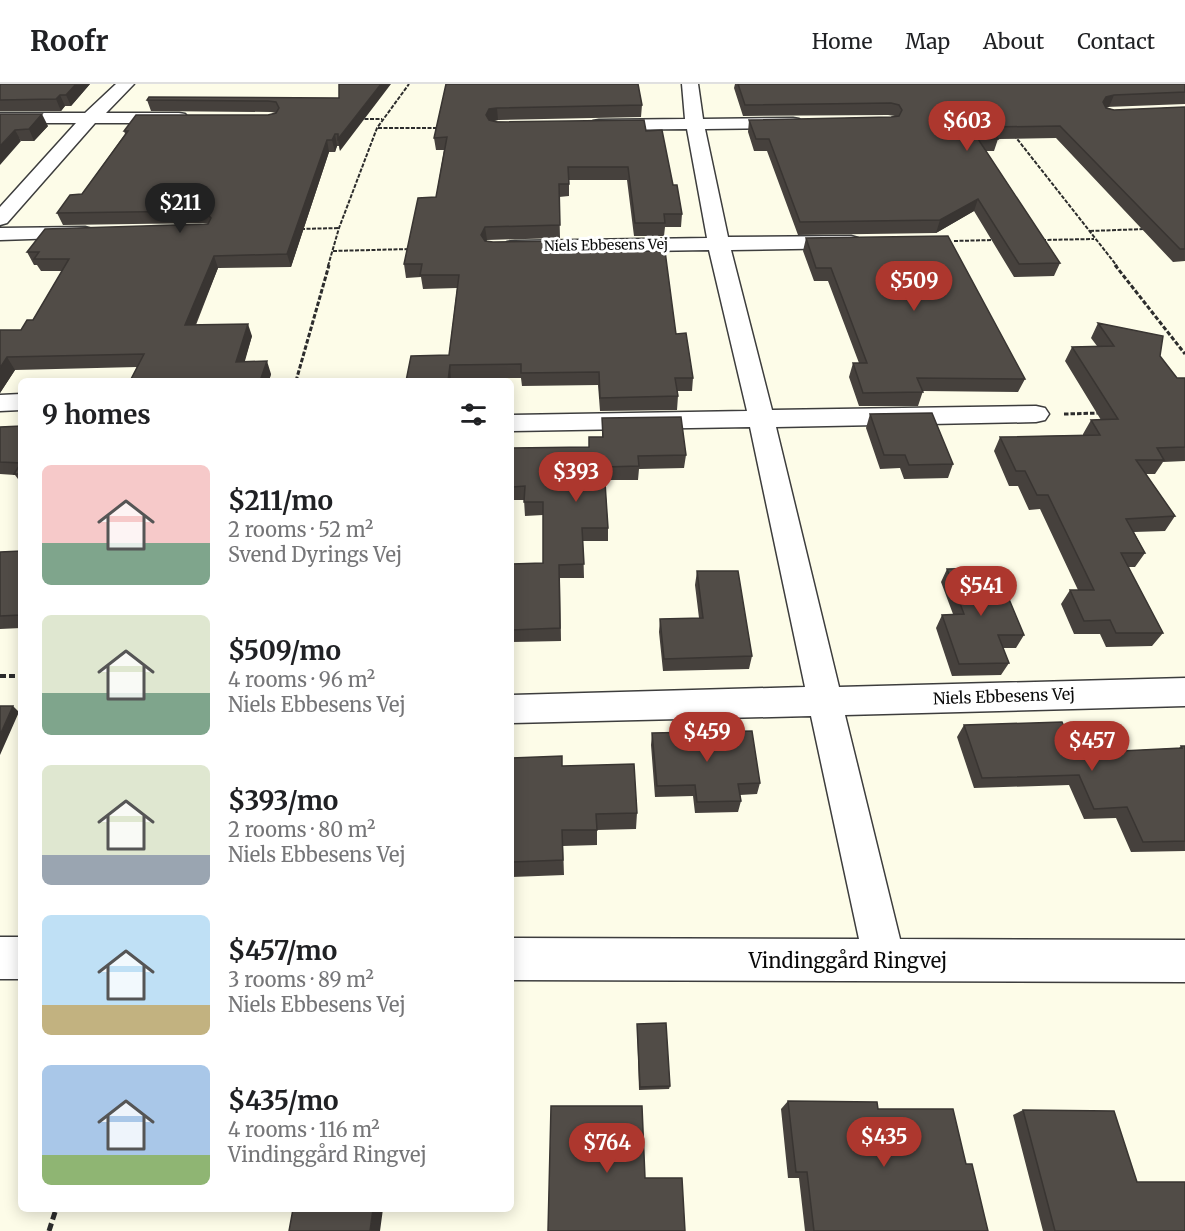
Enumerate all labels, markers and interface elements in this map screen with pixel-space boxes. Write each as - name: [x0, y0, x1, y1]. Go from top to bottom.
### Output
- text: Roofr: [30, 23, 108, 59]
- text: Home: [812, 28, 872, 55]
- text: Map: [905, 28, 950, 55]
- text: About: [983, 28, 1044, 55]
- text: Contact: [1077, 28, 1155, 55]
- pin: $603: [931, 101, 1003, 152]
- text: $603: [942, 108, 992, 133]
- pin: $211: [144, 183, 216, 234]
- text: $211: [159, 190, 201, 215]
- street label: Niels Ebbesens Vej: [544, 235, 668, 255]
- pin: $509: [878, 261, 950, 312]
- text: $509: [889, 268, 939, 293]
- text: 9 homes: [42, 398, 151, 431]
- icon: filters: [457, 398, 490, 431]
- pin: $393: [540, 452, 612, 503]
- text: $393: [553, 459, 599, 484]
- text: $211/mo: [228, 484, 333, 517]
- icon: home: [90, 489, 162, 561]
- text: 2 rooms · 52 m²: [228, 517, 373, 542]
- text: Svend Dyrings Vej: [228, 542, 402, 567]
- pin: $541: [945, 566, 1017, 617]
- text: $541: [959, 573, 1003, 598]
- text: $509/mo: [228, 634, 341, 667]
- icon: home: [90, 639, 162, 711]
- text: 4 rooms · 96 m²: [228, 667, 375, 692]
- street label: Niels Ebbesens Vej: [933, 684, 1075, 708]
- text: Niels Ebbesens Vej: [228, 692, 406, 717]
- pin: $459: [671, 712, 743, 763]
- text: $459: [683, 719, 731, 744]
- pin: $457: [1056, 721, 1128, 772]
- text: $457: [1068, 728, 1116, 753]
- text: $393/mo: [228, 784, 338, 817]
- icon: home: [90, 789, 162, 861]
- text: 2 rooms · 80 m²: [228, 817, 375, 842]
- text: Niels Ebbesens Vej: [228, 842, 406, 867]
- text: $457/mo: [228, 934, 337, 967]
- icon: home: [90, 939, 162, 1011]
- street label: Vindinggård Ringvej: [748, 948, 947, 973]
- text: 3 rooms · 89 m²: [228, 967, 374, 992]
- text: Niels Ebbesens Vej: [228, 992, 406, 1017]
- text: $435/mo: [228, 1084, 339, 1117]
- icon: home: [90, 1089, 162, 1161]
- text: 4 rooms · 116 m²: [228, 1117, 380, 1142]
- pin: $435: [848, 1117, 920, 1168]
- pin: $764: [571, 1123, 643, 1174]
- text: $435: [861, 1124, 907, 1149]
- text: $764: [583, 1130, 631, 1155]
- text: Vindinggård Ringvej: [228, 1142, 427, 1167]

